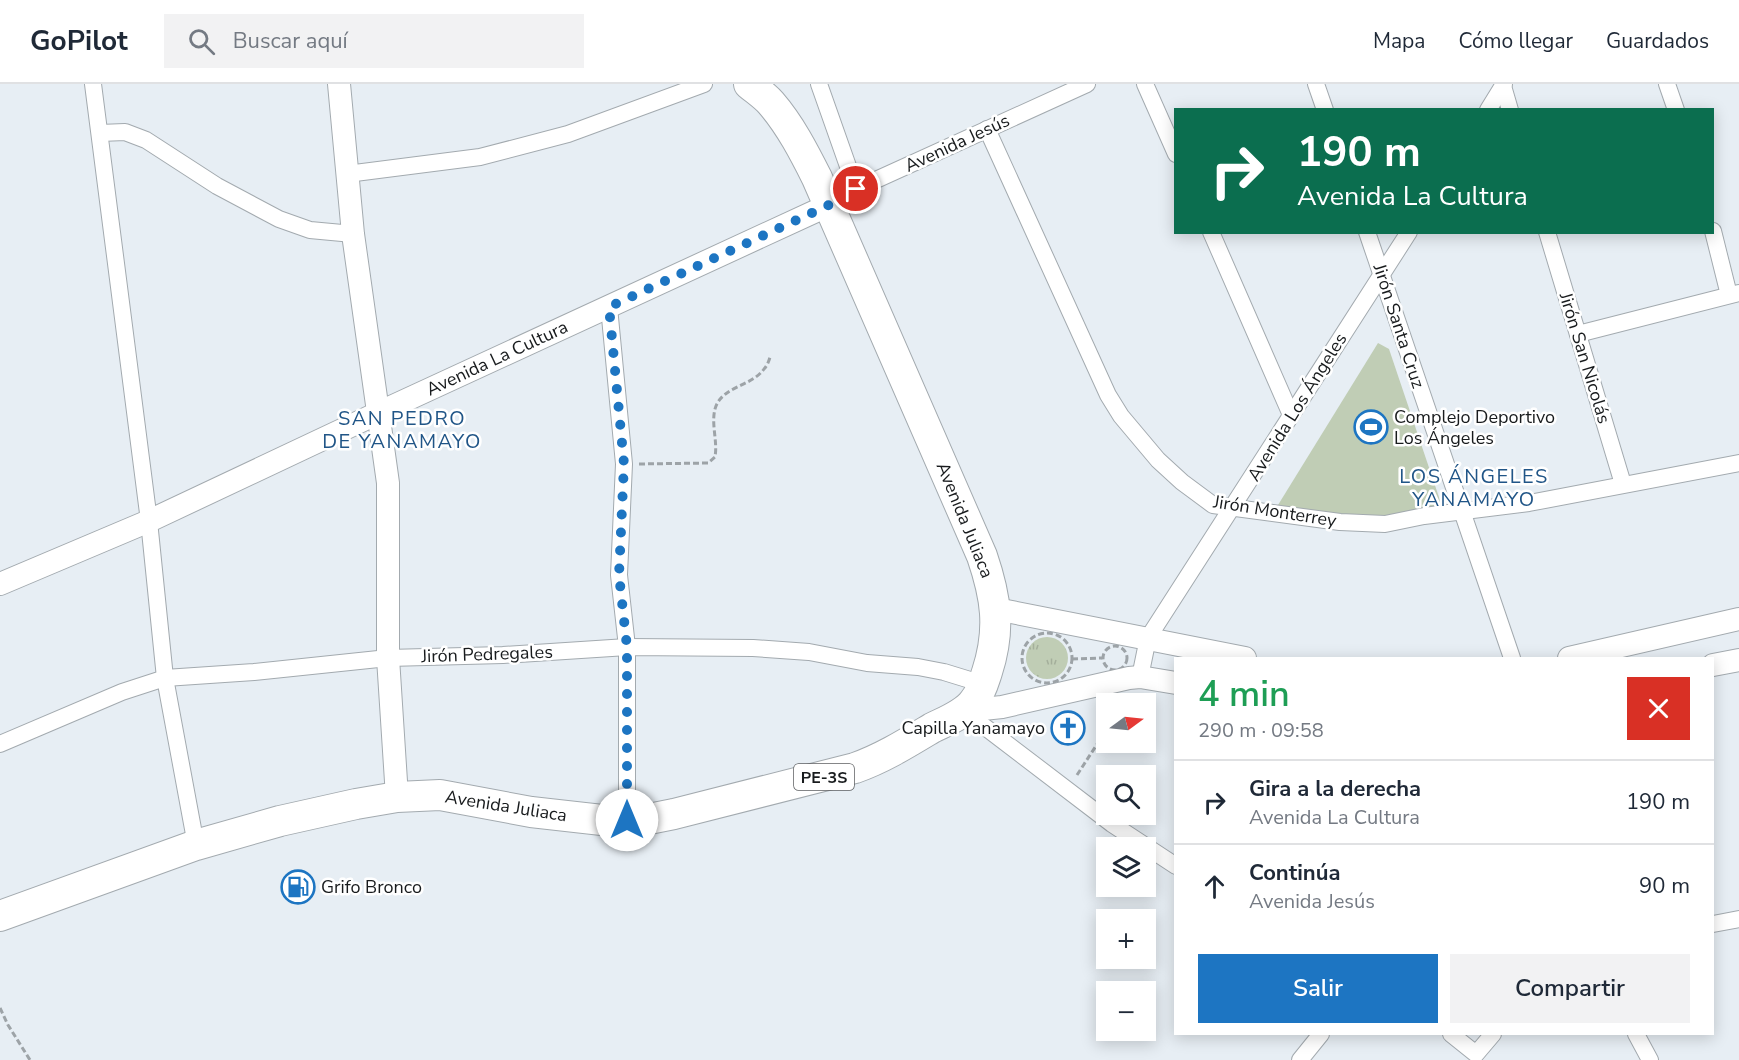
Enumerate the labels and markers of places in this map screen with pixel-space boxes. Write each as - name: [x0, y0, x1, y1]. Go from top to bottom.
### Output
- pin: [830, 163, 881, 214]
- place label: Complejo Deportivo Los Ángeles: [1394, 405, 1555, 450]
- sports icon: Complejo Deportivo Los Ángeles: [1353, 409, 1389, 445]
- church icon: Capilla Yanamayo: [1050, 710, 1086, 746]
- place label: Capilla Yanamayo: [902, 716, 1045, 740]
- fuel station icon: Grifo Bronco: [280, 869, 316, 905]
- place label: Grifo Bronco: [321, 875, 422, 899]

